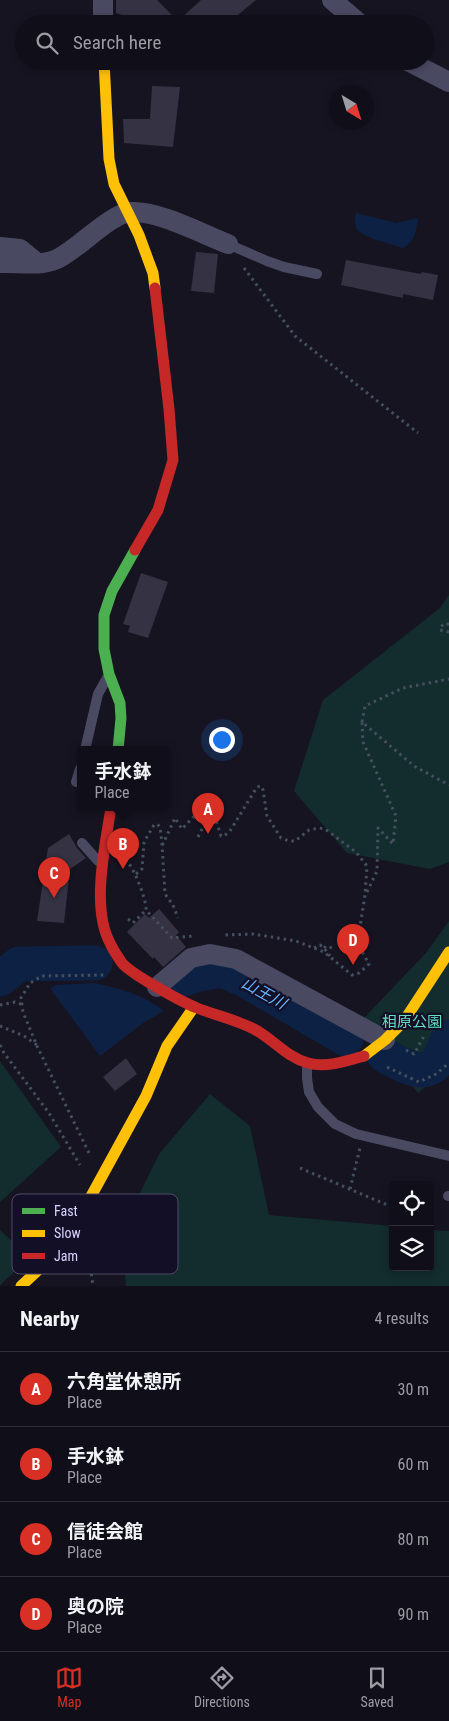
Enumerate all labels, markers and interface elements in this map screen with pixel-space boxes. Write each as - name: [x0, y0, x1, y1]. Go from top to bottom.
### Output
- search box: [15, 15, 434, 70]
- icon: search: [33, 29, 61, 57]
- text: Search here: [73, 31, 161, 54]
- north arrow: [329, 85, 374, 130]
- your location: [209, 727, 235, 753]
- popup: [77, 746, 169, 811]
- text: 手水鉢: [94, 760, 152, 783]
- text: Place: [94, 783, 130, 802]
- pin: A: [192, 793, 224, 834]
- pin: B: [107, 828, 139, 869]
- pin: C: [38, 857, 70, 898]
- pin: D: [337, 924, 369, 965]
- water label: 山王川: [238, 973, 291, 1014]
- park label: 相原公園: [382, 1013, 442, 1031]
- map controls: [389, 1181, 434, 1271]
- button: locate: [389, 1181, 434, 1226]
- legend: [12, 1194, 178, 1274]
- text: Fast: [54, 1203, 78, 1219]
- text: Slow: [54, 1225, 81, 1241]
- button: layers: [389, 1226, 434, 1271]
- text: Jam: [54, 1248, 78, 1264]
- text: Nearby: [20, 1307, 79, 1331]
- text: 4 results: [374, 1309, 429, 1328]
- text: 六角堂休憩所: [67, 1370, 181, 1393]
- text: A: [31, 1380, 41, 1399]
- text: 30 m: [397, 1380, 429, 1399]
- text: Place: [67, 1393, 102, 1412]
- text: 手水鉢: [67, 1445, 124, 1468]
- text: B: [32, 1455, 40, 1474]
- text: 60 m: [397, 1455, 429, 1474]
- text: Place: [67, 1468, 102, 1487]
- text: 信徒会館: [67, 1520, 143, 1543]
- text: C: [31, 1530, 41, 1549]
- text: 80 m: [397, 1530, 429, 1549]
- text: Place: [67, 1543, 102, 1562]
- text: 奥の院: [67, 1595, 124, 1618]
- text: D: [31, 1605, 41, 1624]
- text: 90 m: [397, 1605, 429, 1624]
- text: Place: [67, 1618, 102, 1637]
- tab: Map: [55, 1664, 83, 1710]
- tab: Directions: [194, 1664, 250, 1710]
- tab: Saved: [360, 1664, 394, 1710]

